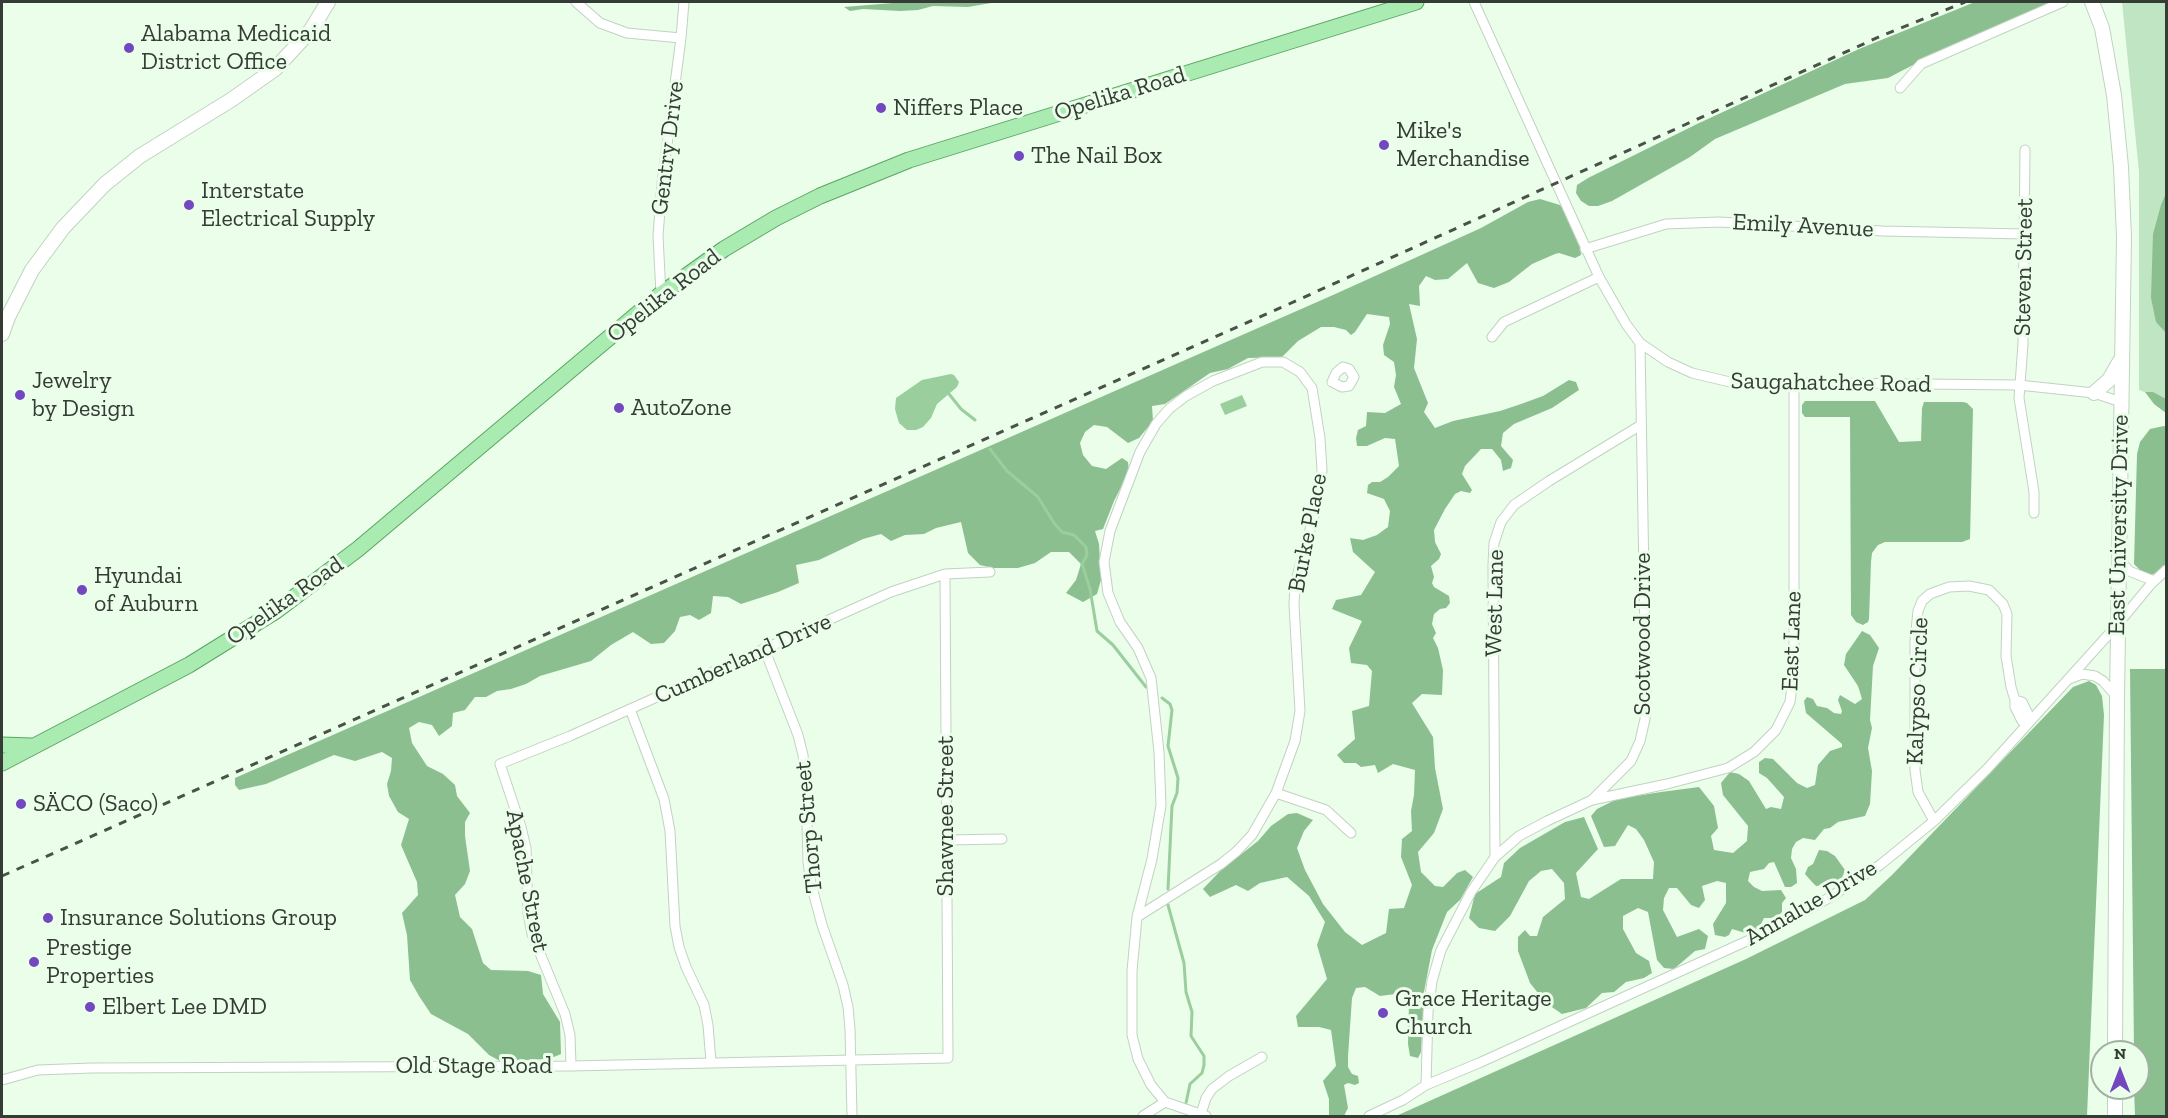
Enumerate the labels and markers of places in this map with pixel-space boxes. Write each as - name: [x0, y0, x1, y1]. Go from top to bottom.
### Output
- place label: Alabama Medicaid District Office: [141, 20, 331, 76]
- marker: Alabama Medicaid District Office: [122, 41, 136, 55]
- place label: Niffers Place: [893, 94, 1023, 122]
- marker: Niffers Place: [874, 101, 888, 115]
- place label: Mike's Merchandise: [1396, 117, 1530, 173]
- marker: Mike's Merchandise: [1377, 138, 1391, 152]
- place label: The Nail Box: [1031, 142, 1162, 170]
- marker: The Nail Box: [1012, 149, 1026, 163]
- place label: Interstate Electrical Supply: [201, 177, 375, 233]
- marker: Interstate Electrical Supply: [182, 198, 196, 212]
- place label: Jewelry by Design: [32, 367, 134, 423]
- marker: Jewelry by Design: [13, 388, 27, 402]
- place label: AutoZone: [631, 394, 732, 422]
- marker: AutoZone: [612, 401, 626, 415]
- place label: Hyundai of Auburn: [94, 562, 198, 618]
- marker: Hyundai of Auburn: [75, 583, 89, 597]
- place label: SÄCO (Saco): [33, 790, 158, 818]
- marker: SÄCO (Saco): [14, 797, 28, 811]
- place label: Insurance Solutions Group: [60, 904, 337, 932]
- marker: Insurance Solutions Group: [41, 911, 55, 925]
- place label: Prestige Properties: [46, 934, 154, 990]
- marker: Prestige Properties: [27, 955, 41, 969]
- place label: Grace Heritage Church: [1395, 985, 1552, 1041]
- place label: Elbert Lee DMD: [102, 993, 267, 1021]
- marker: Elbert Lee DMD: [83, 1000, 97, 1014]
- marker: Grace Heritage Church: [1376, 1006, 1390, 1020]

